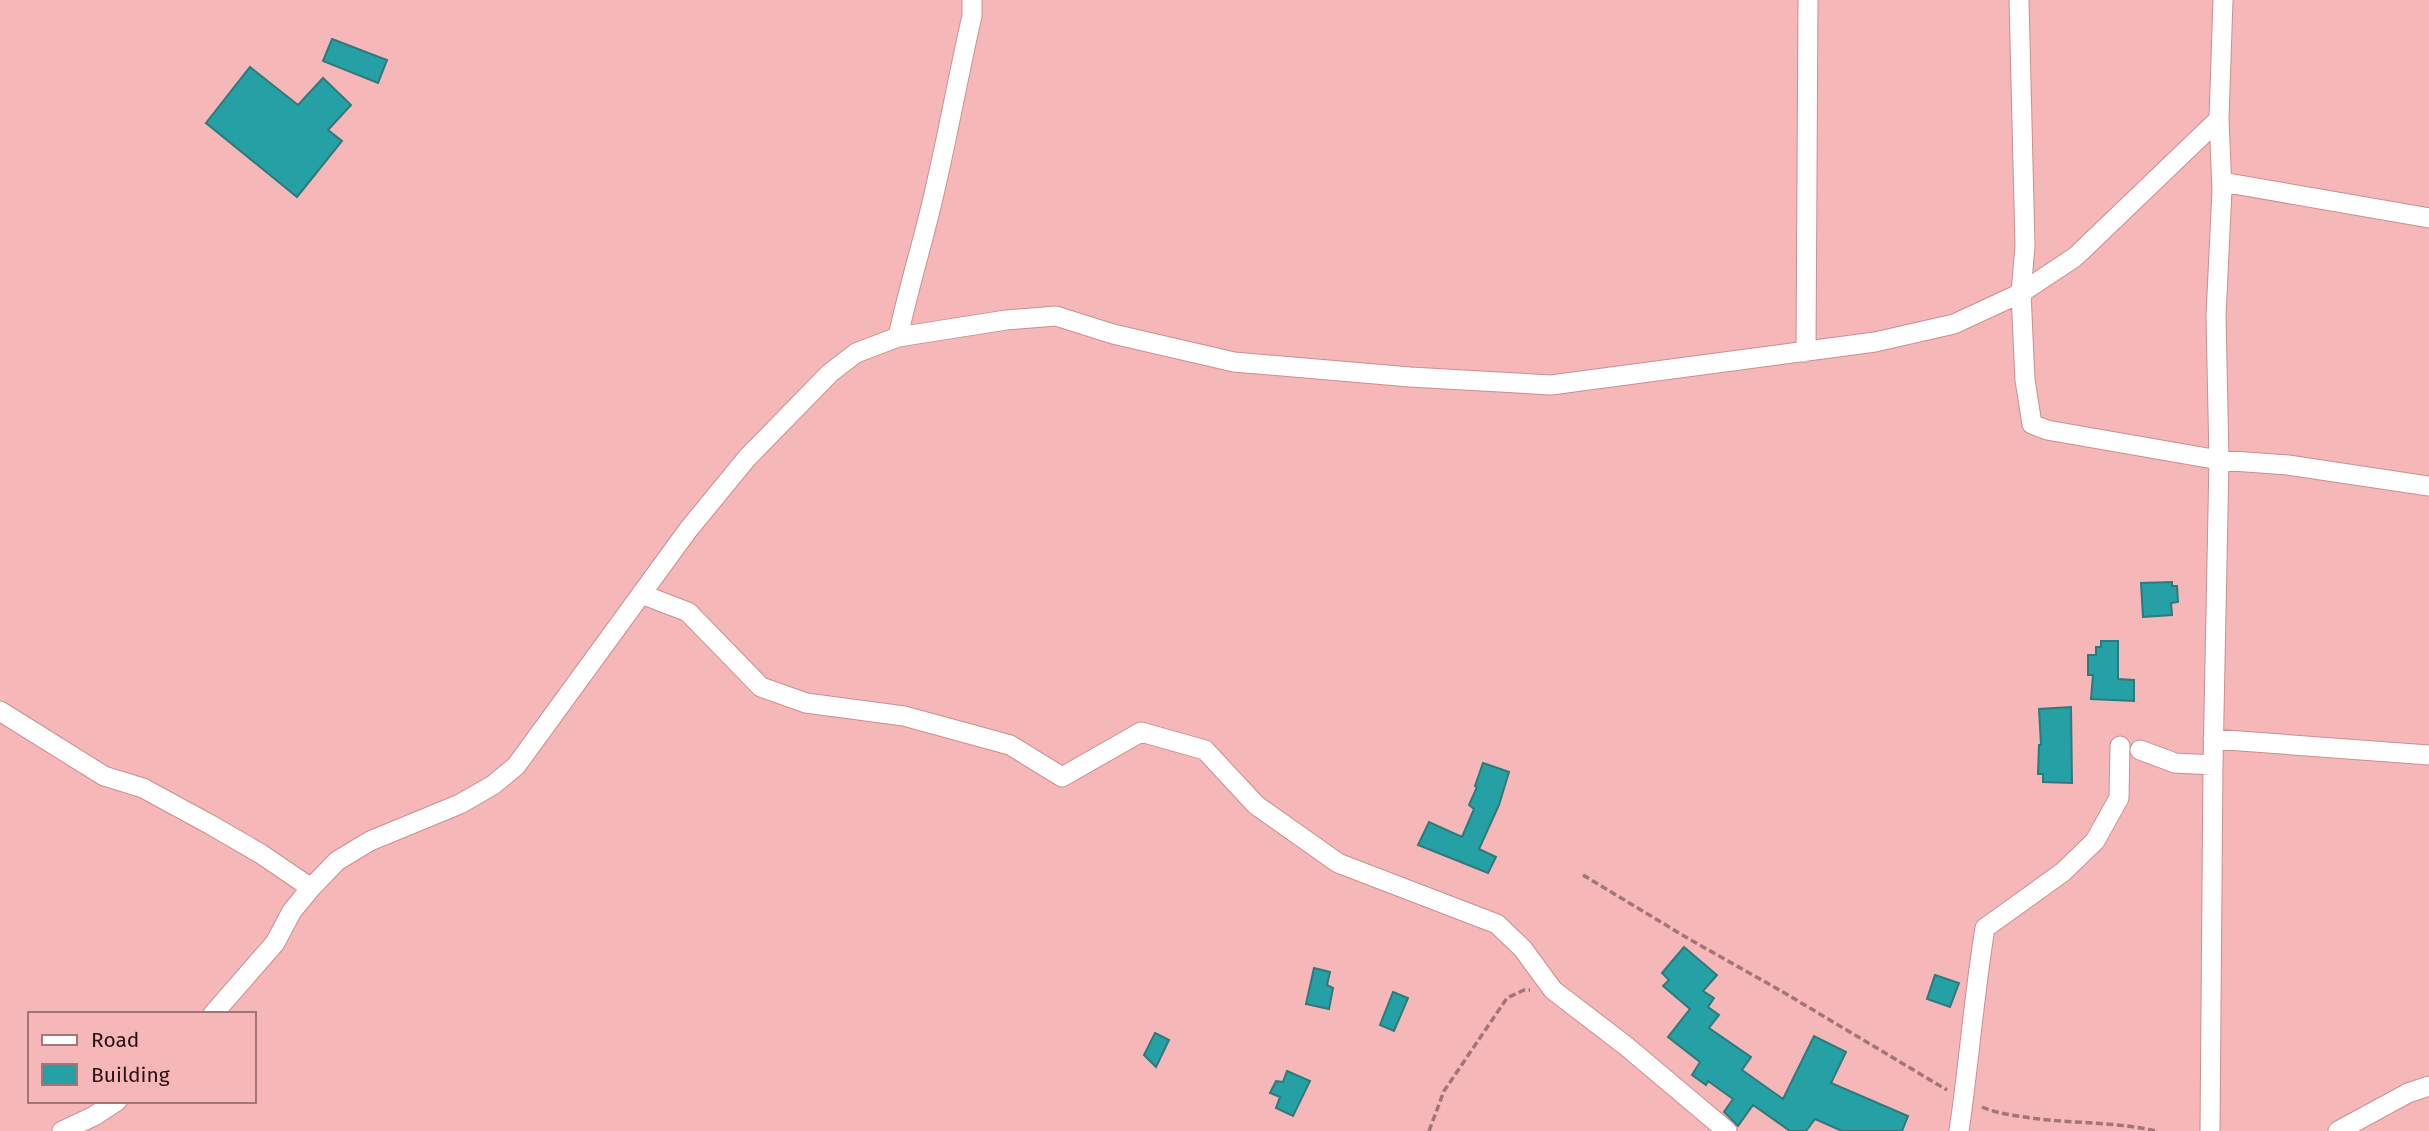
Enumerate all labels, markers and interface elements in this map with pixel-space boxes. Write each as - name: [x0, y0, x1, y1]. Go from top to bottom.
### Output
- legend: [28, 1012, 256, 1103]
- text: Road: [91, 1027, 139, 1053]
- text: Building: [91, 1062, 170, 1088]

